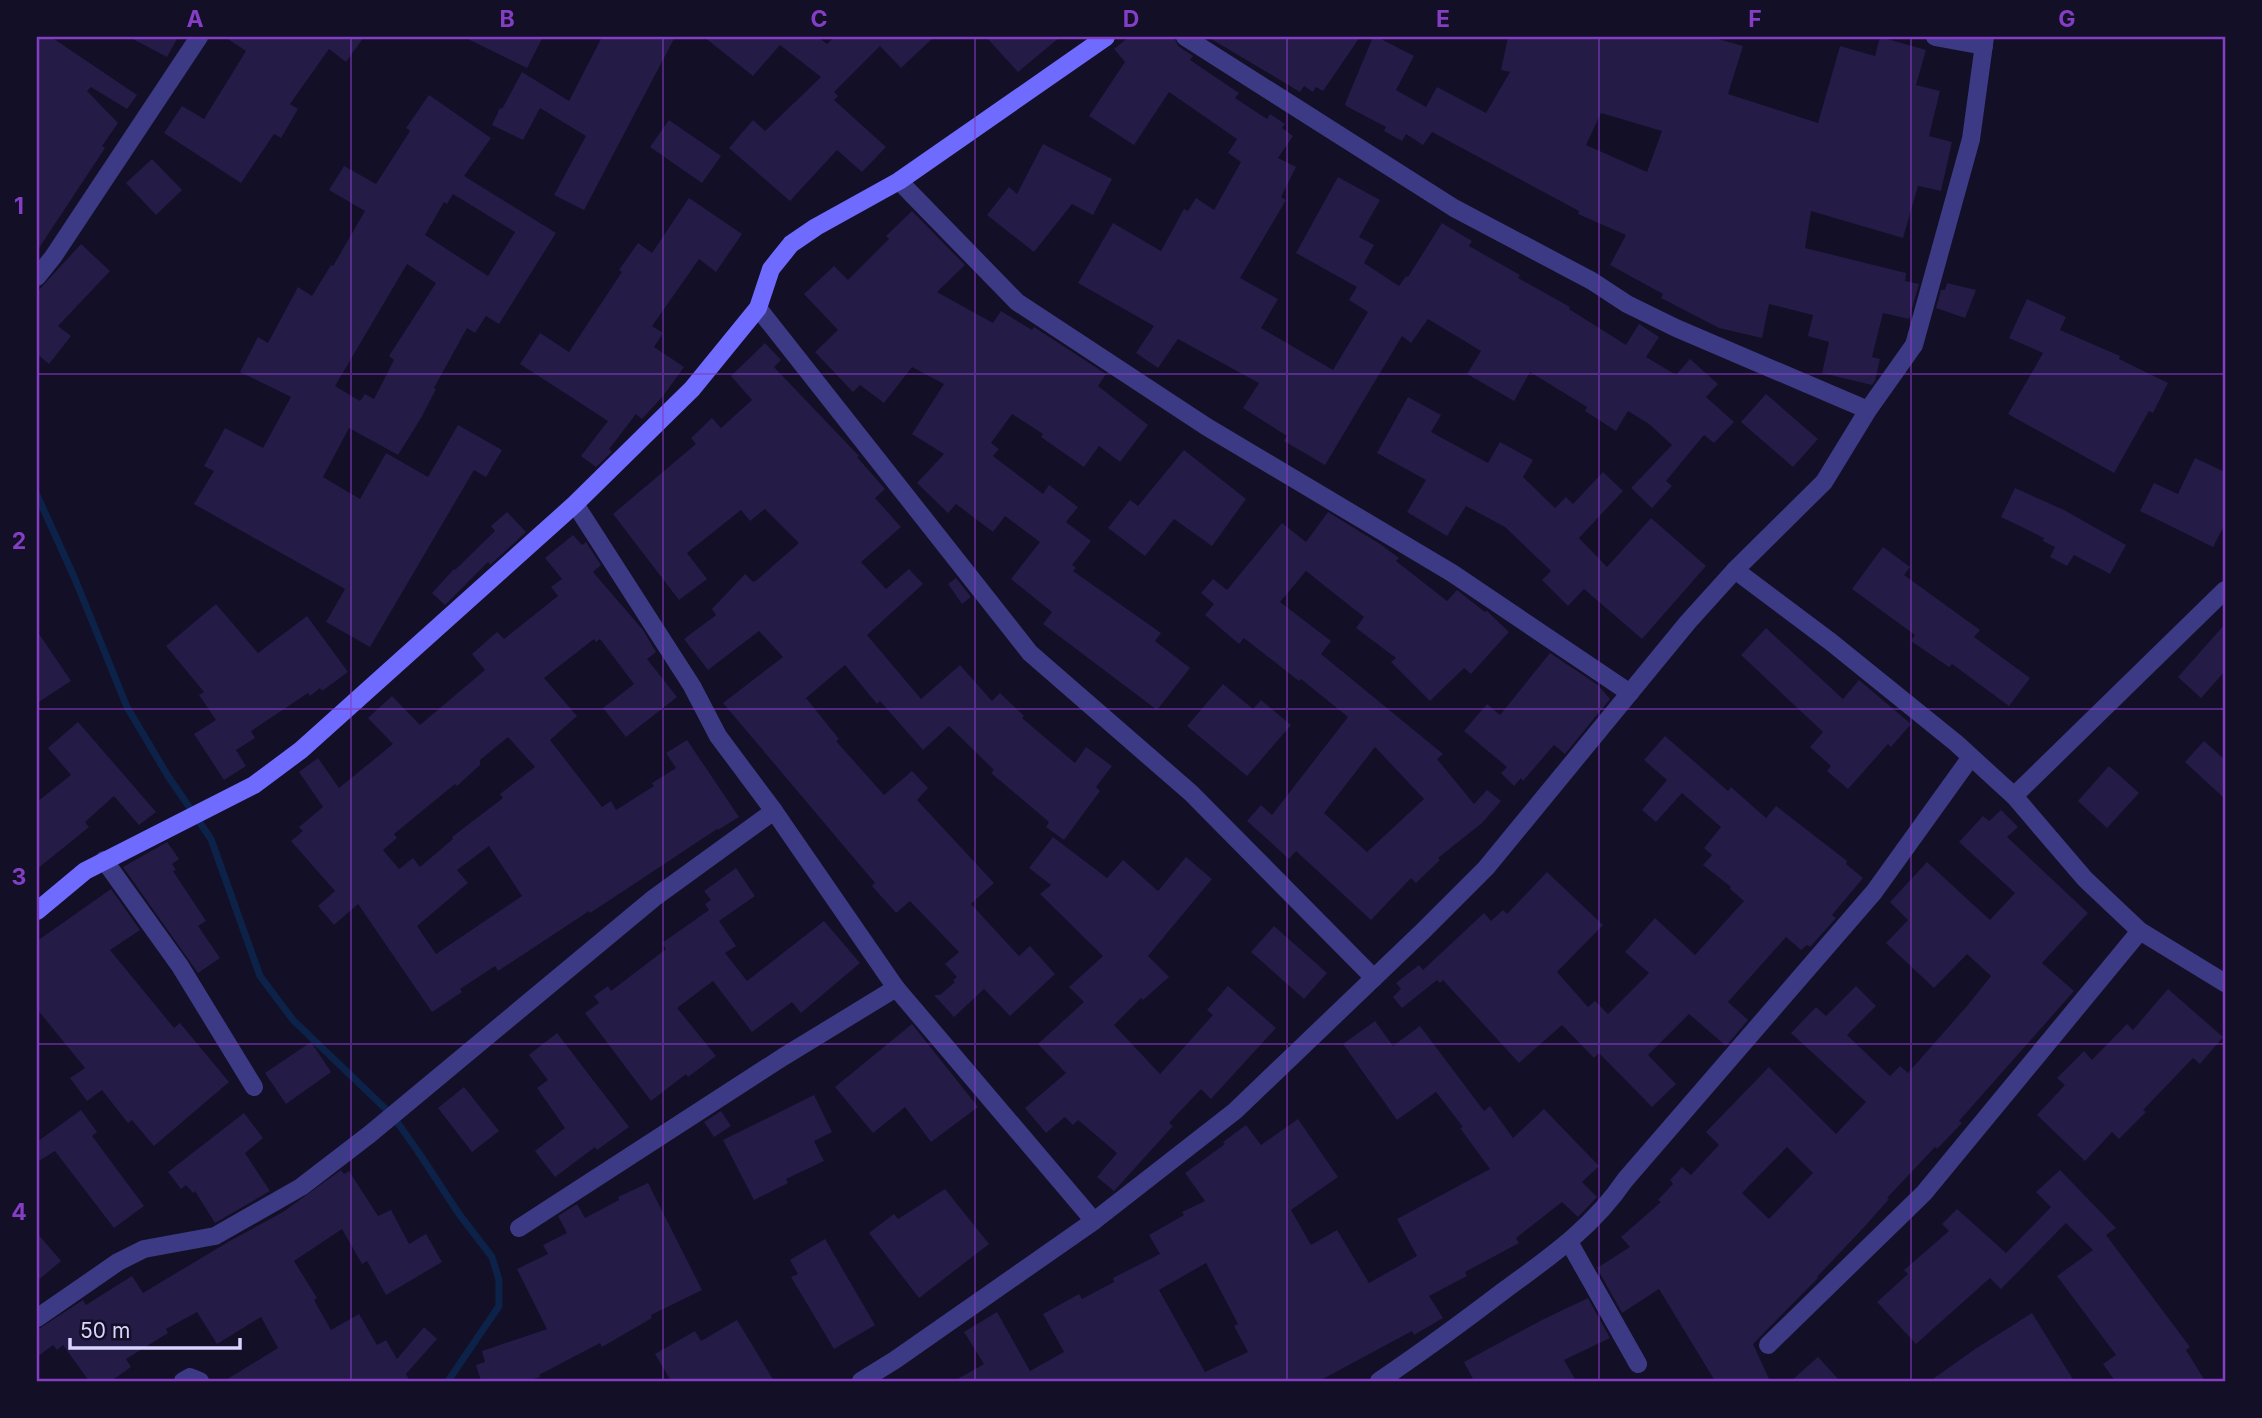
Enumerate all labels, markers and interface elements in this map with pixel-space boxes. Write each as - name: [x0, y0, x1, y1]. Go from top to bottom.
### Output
- text: A: [186, 5, 204, 33]
- text: B: [499, 5, 515, 33]
- text: C: [810, 5, 828, 33]
- text: D: [1123, 5, 1139, 33]
- text: E: [1436, 5, 1450, 33]
- text: F: [1748, 5, 1762, 33]
- text: G: [2058, 5, 2076, 33]
- text: 1: [14, 192, 24, 220]
- text: 2: [12, 527, 26, 555]
- text: 3: [12, 863, 26, 891]
- text: 4: [11, 1198, 27, 1226]
- scale bar: [70, 1306, 240, 1350]
- text: 50 m: [80, 1318, 130, 1343]

